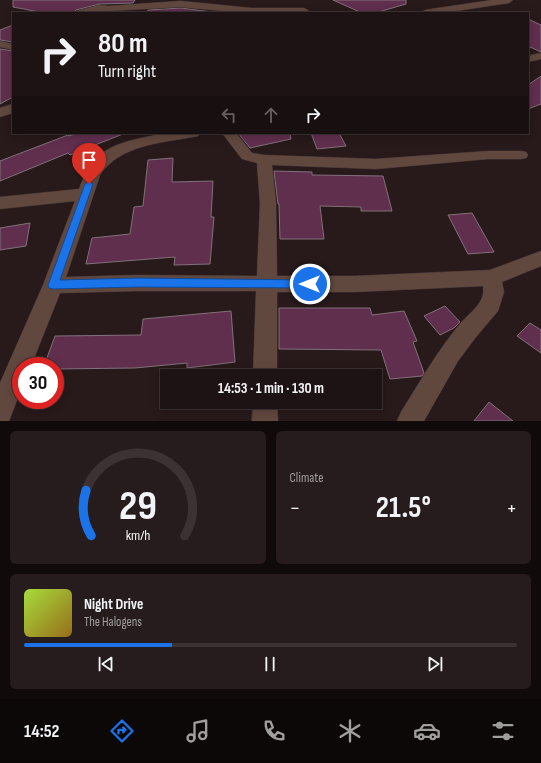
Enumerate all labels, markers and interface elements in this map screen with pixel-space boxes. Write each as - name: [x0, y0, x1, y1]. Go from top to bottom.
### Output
- text: 80 m: [98, 27, 147, 60]
- icon: right: [32, 28, 84, 80]
- text: Turn right: [98, 61, 156, 82]
- icon: left: [218, 104, 240, 126]
- icon: ahead: [260, 104, 282, 126]
- icon: right: [302, 104, 324, 126]
- pin: [72, 143, 106, 184]
- icon: arrive: [78, 149, 100, 171]
- position arrow: [289, 263, 331, 305]
- speed limit sign: 30: [12, 357, 64, 409]
- text: 14:53 · 1 min · 130 m: [218, 379, 324, 398]
- text: Climate: [290, 470, 323, 486]
- text: 29: [119, 481, 157, 530]
- text: 21.5°: [376, 490, 431, 526]
- text: −: [290, 495, 300, 522]
- text: +: [506, 495, 517, 522]
- text: km/h: [125, 526, 150, 543]
- text: Night Drive: [84, 595, 143, 614]
- text: The Halogens: [84, 614, 142, 630]
- icon: previous: [95, 653, 117, 675]
- icon: pause: [259, 653, 281, 675]
- icon: next: [424, 653, 446, 675]
- icon: directions: [108, 717, 136, 745]
- icon: music: [184, 717, 212, 745]
- icon: phone: [260, 717, 288, 745]
- icon: climate: [336, 717, 364, 745]
- icon: car: [413, 717, 441, 745]
- icon: filters: [489, 717, 517, 745]
- text: 14:52: [24, 721, 60, 742]

